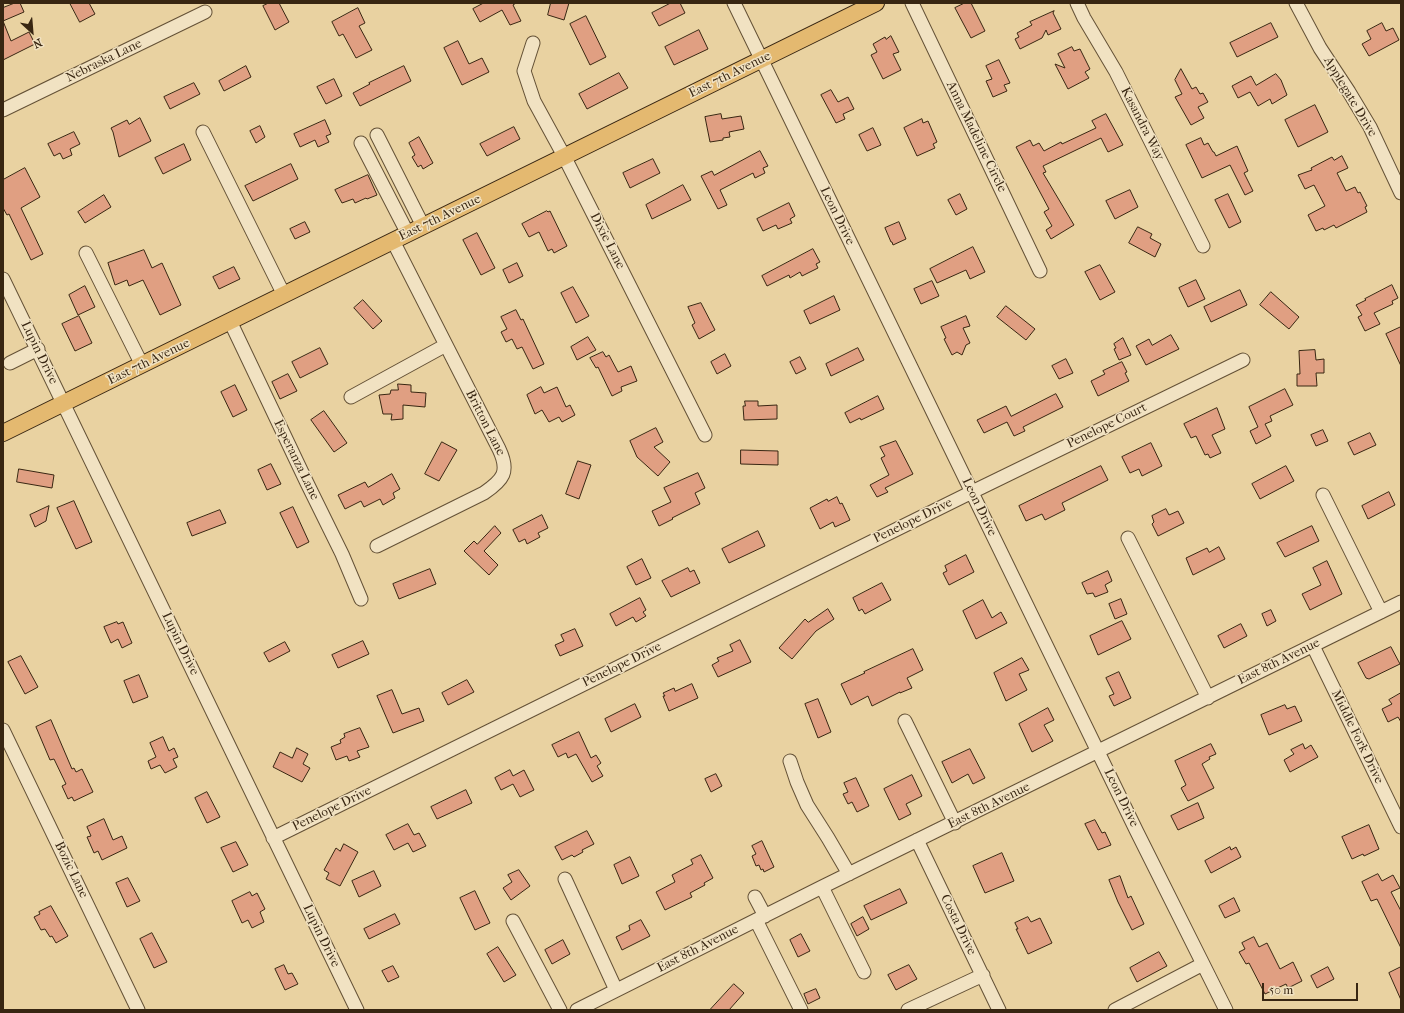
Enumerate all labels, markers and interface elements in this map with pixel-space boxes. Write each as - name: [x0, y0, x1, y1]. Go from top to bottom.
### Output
- north arrow: [12, 12, 52, 52]
- text: N: [31, 36, 44, 51]
- street label: Nebraska Lane: [64, 36, 144, 86]
- street label: East 7th Avenue: [687, 48, 773, 102]
- street label: Applegate Drive: [1320, 54, 1380, 140]
- street label: Anna Madeline Circle: [942, 79, 1010, 195]
- street label: Kasandra Way: [1117, 85, 1167, 163]
- street label: Leon Drive: [816, 184, 858, 248]
- street label: East 7th Avenue: [397, 191, 483, 245]
- street label: Dixie Lane: [586, 210, 628, 272]
- street label: Lupin Drive: [17, 319, 61, 387]
- street label: East 7th Avenue: [106, 335, 192, 389]
- street label: Britton Lane: [462, 388, 508, 458]
- street label: Penelope Court: [1064, 400, 1150, 452]
- street label: Esperanza Lane: [270, 417, 322, 503]
- street label: Leon Drive: [958, 475, 1000, 539]
- street label: Penelope Drive: [871, 495, 955, 547]
- street label: Lupin Drive: [158, 610, 202, 678]
- street label: East 8th Avenue: [1235, 635, 1323, 689]
- street label: Penelope Drive: [580, 639, 664, 691]
- street label: Middle Fork Drive: [1328, 687, 1386, 787]
- street label: Leon Drive: [1100, 766, 1142, 830]
- street label: East 8th Avenue: [945, 779, 1033, 833]
- street label: Penelope Drive: [290, 783, 374, 835]
- street label: Bozic Lane: [51, 839, 91, 901]
- street label: Costa Drive: [937, 892, 979, 958]
- street label: Lupin Drive: [299, 902, 343, 970]
- street label: East 8th Avenue: [655, 922, 741, 976]
- scale bar: [1264, 975, 1360, 1001]
- text: 50 m: [1269, 983, 1293, 997]

